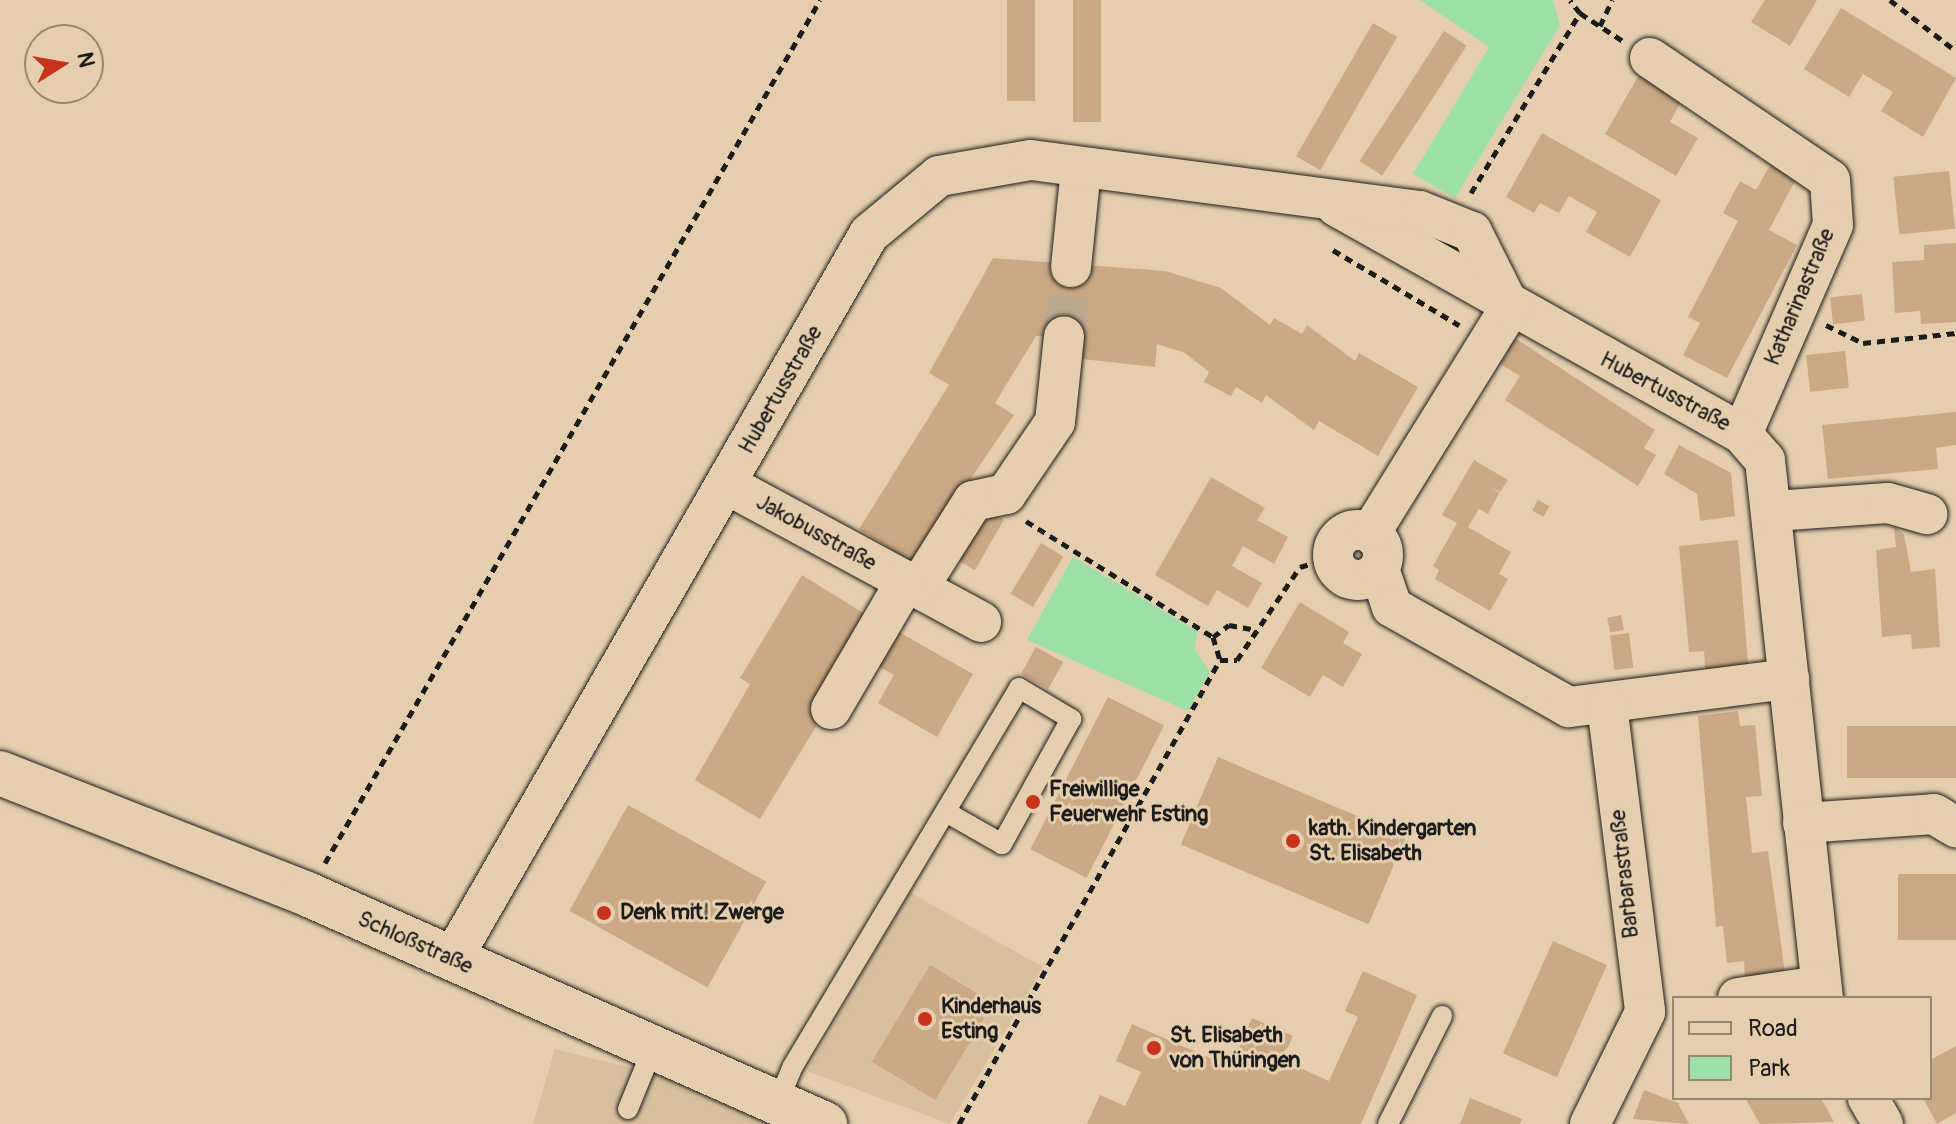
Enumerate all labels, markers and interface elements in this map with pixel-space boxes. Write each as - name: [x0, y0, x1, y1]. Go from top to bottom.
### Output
- north arrow: [24, 24, 104, 104]
- text: N: [70, 50, 101, 70]
- street label: Katharinastraße: [1759, 225, 1841, 369]
- street label: Hubertusstraße: [734, 321, 828, 459]
- street label: Hubertusstraße: [1595, 347, 1735, 437]
- street label: Jakobusstraße: [751, 489, 881, 577]
- place label: Freiwillige Feuerwehr Esting: [1049, 776, 1208, 828]
- marker: Freiwillige Feuerwehr Esting: [1024, 793, 1042, 811]
- street label: Barbarastraße: [1605, 808, 1645, 940]
- place label: kath. Kindergarten St. Elisabeth: [1309, 815, 1477, 866]
- marker: kath. Kindergarten St. Elisabeth: [1284, 832, 1302, 850]
- place label: Denk mit! Zwerge: [620, 900, 784, 926]
- marker: Denk mit! Zwerge: [595, 904, 613, 922]
- street label: Schloßstraße: [353, 906, 477, 980]
- place label: Kinderhaus Esting: [941, 993, 1041, 1044]
- legend: [1672, 996, 1932, 1100]
- marker: Kinderhaus Esting: [916, 1010, 934, 1028]
- text: Road: [1748, 1014, 1798, 1043]
- place label: St. Elisabeth von Thüringen: [1170, 1022, 1301, 1074]
- marker: St. Elisabeth von Thüringen: [1145, 1039, 1163, 1057]
- text: Park: [1748, 1054, 1790, 1083]

